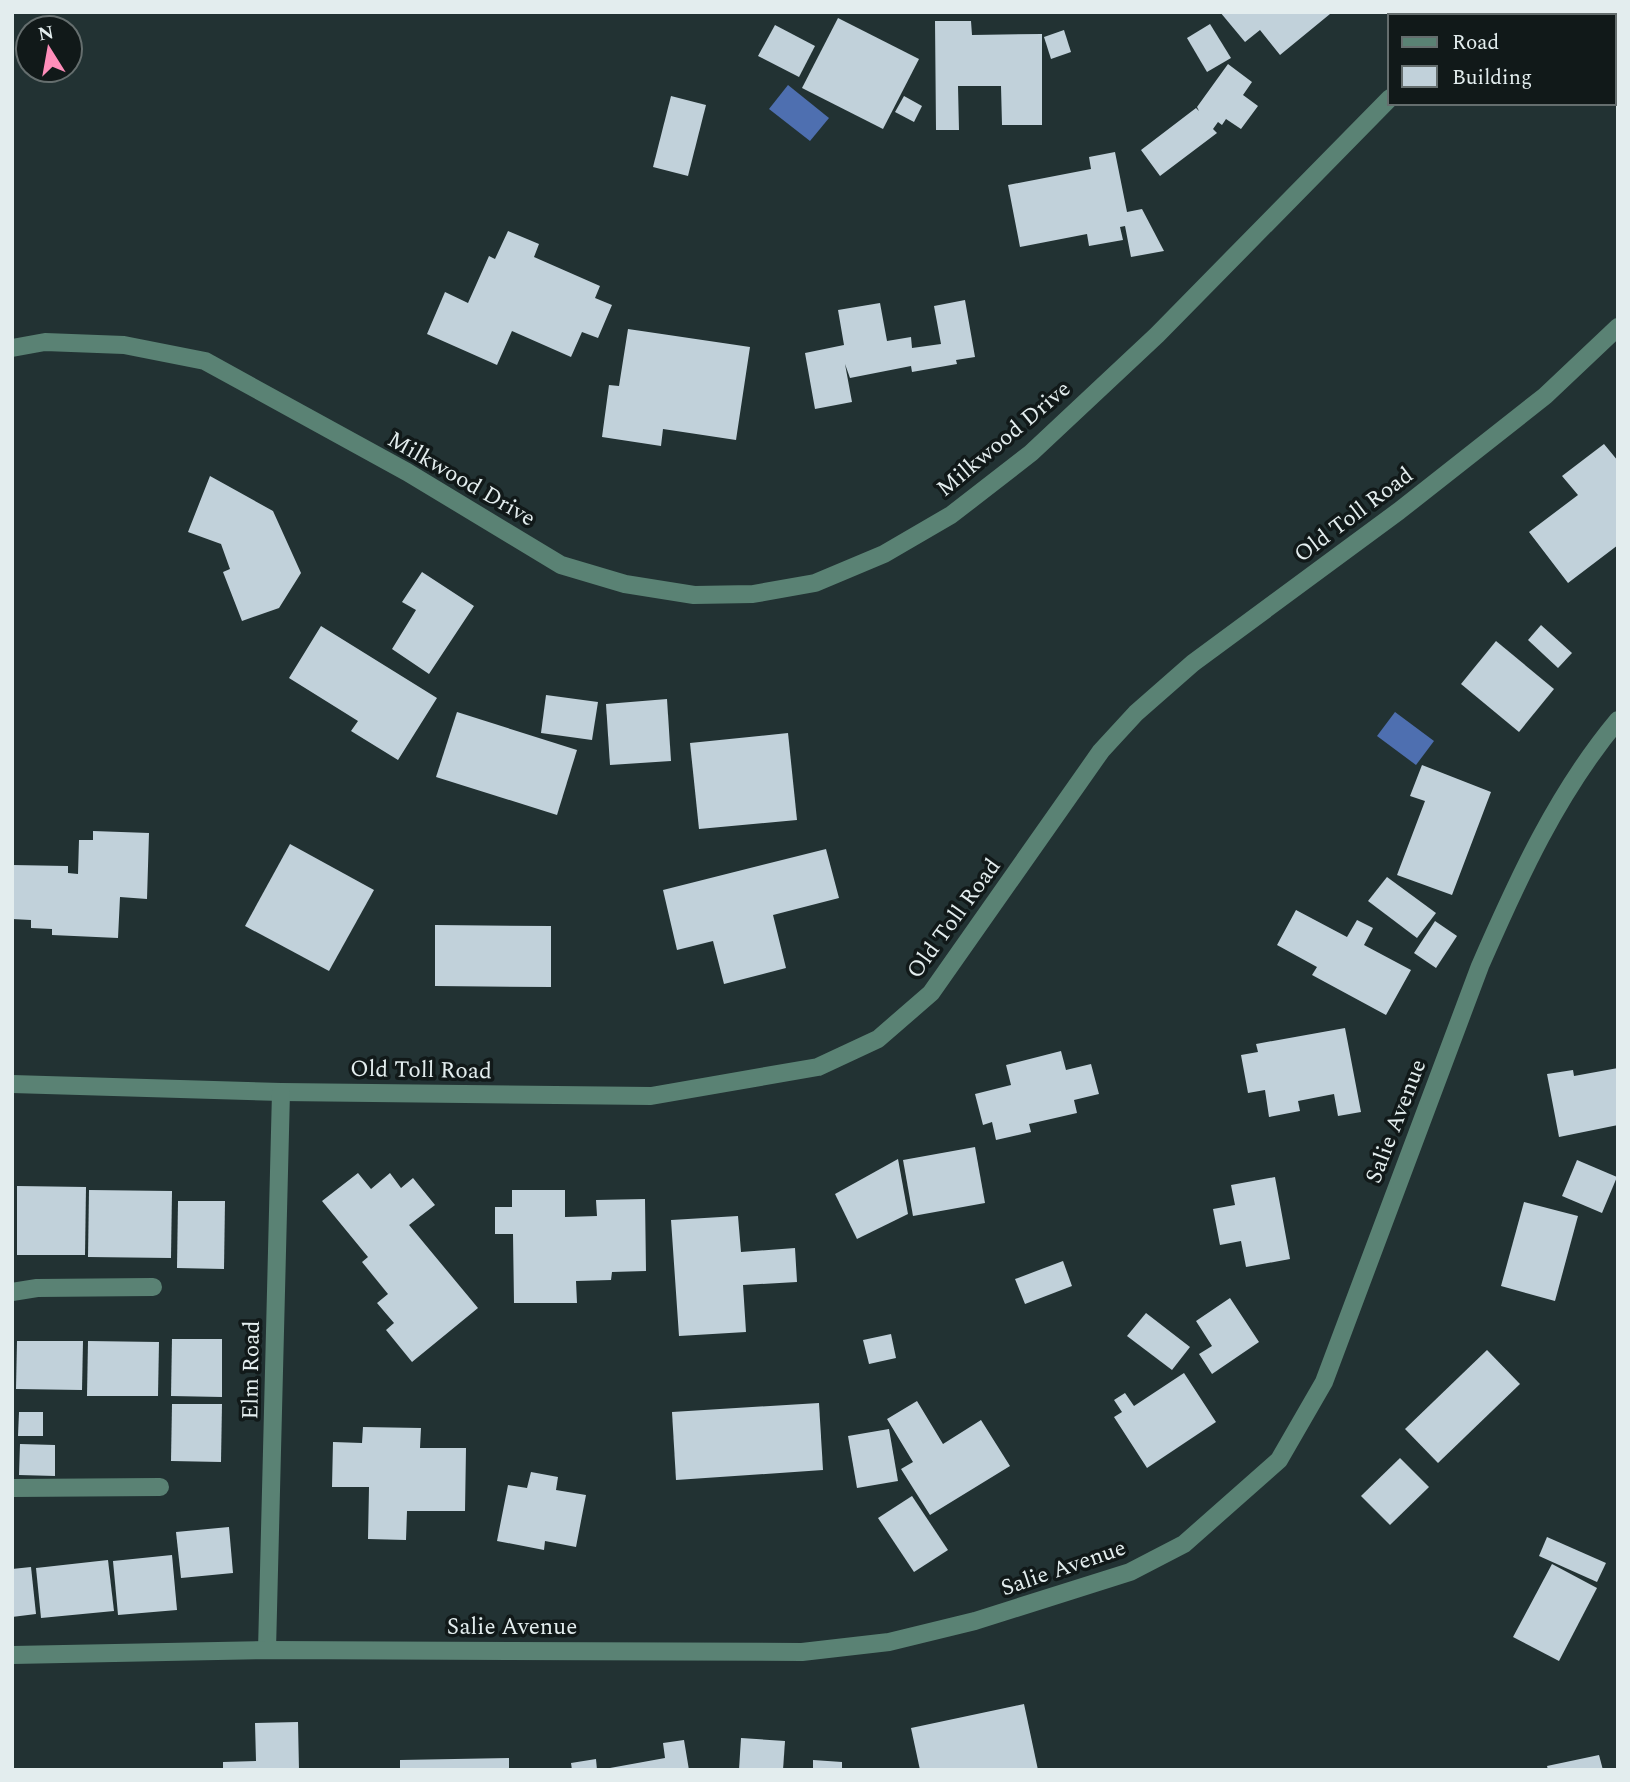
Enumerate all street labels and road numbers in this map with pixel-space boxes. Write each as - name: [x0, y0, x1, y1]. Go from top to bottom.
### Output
- street label: Milkwood Drive: [929, 372, 1079, 506]
- street label: Milkwood Drive: [381, 423, 542, 536]
- street label: Old Toll Road: [1287, 458, 1421, 572]
- street label: Old Toll Road: [898, 851, 1010, 987]
- street label: Old Toll Road: [350, 1052, 492, 1089]
- street label: Salie Avenue: [1357, 1054, 1436, 1189]
- street label: Elm Road: [233, 1320, 270, 1420]
- street label: Salie Avenue: [996, 1531, 1131, 1606]
- street label: Salie Avenue: [447, 1610, 577, 1645]

